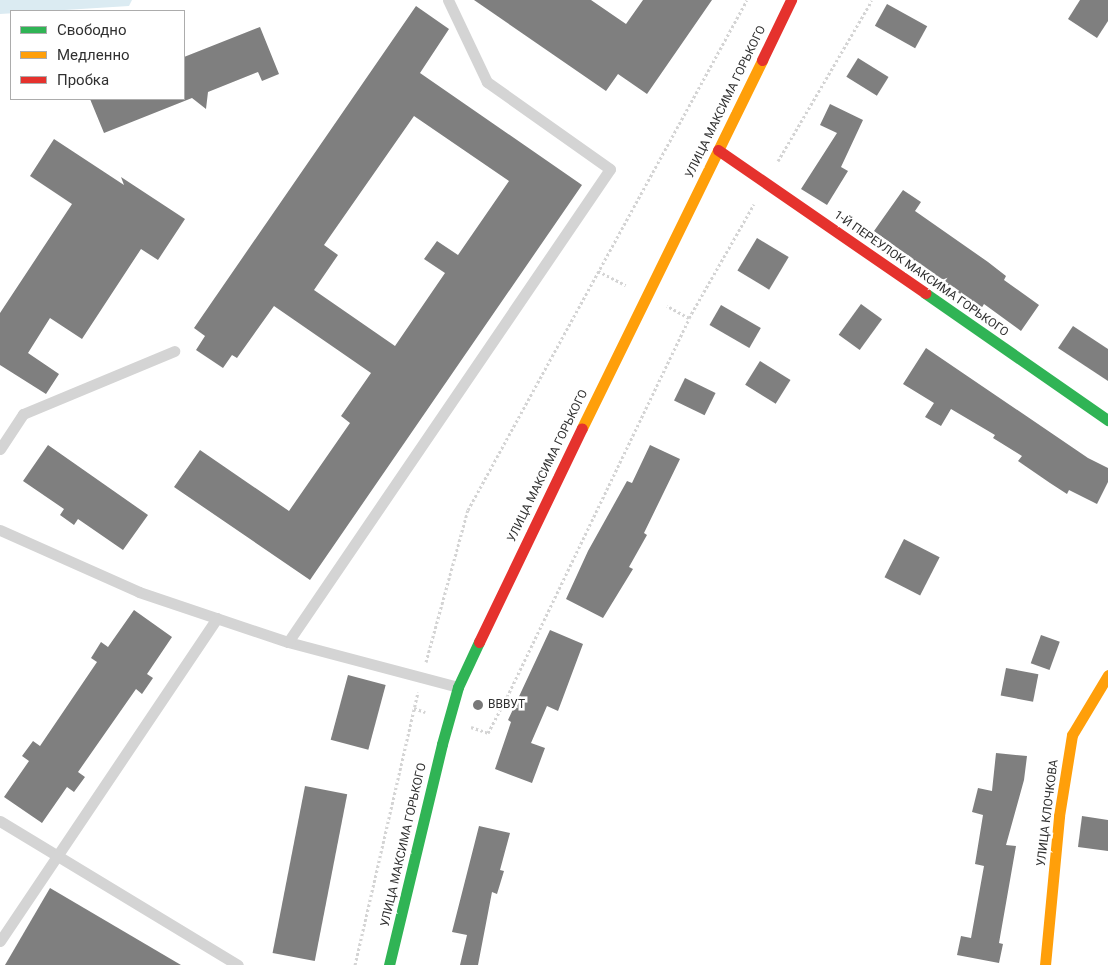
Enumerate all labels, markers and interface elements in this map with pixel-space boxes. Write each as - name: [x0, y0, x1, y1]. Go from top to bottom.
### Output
- legend: [10, 10, 185, 100]
- text: Свободно: [57, 21, 126, 39]
- street label: УЛИЦА МАКСИМА ГОРЬКОГО: [683, 24, 769, 180]
- text: Медленно: [57, 46, 130, 64]
- text: Пробка: [57, 71, 109, 89]
- street label: 1-Й ПЕРЕУЛОК МАКСИМА ГОРЬКОГО: [831, 208, 1011, 340]
- street label: УЛИЦА МАКСИМА ГОРЬКОГО: [505, 388, 591, 544]
- place label: ВВВУТ: [488, 698, 525, 712]
- marker: ВВВУТ: [472, 699, 484, 711]
- street label: УЛИЦА КЛОЧКОВА: [1034, 759, 1062, 867]
- street label: УЛИЦА МАКСИМА ГОРЬКОГО: [378, 762, 430, 928]

